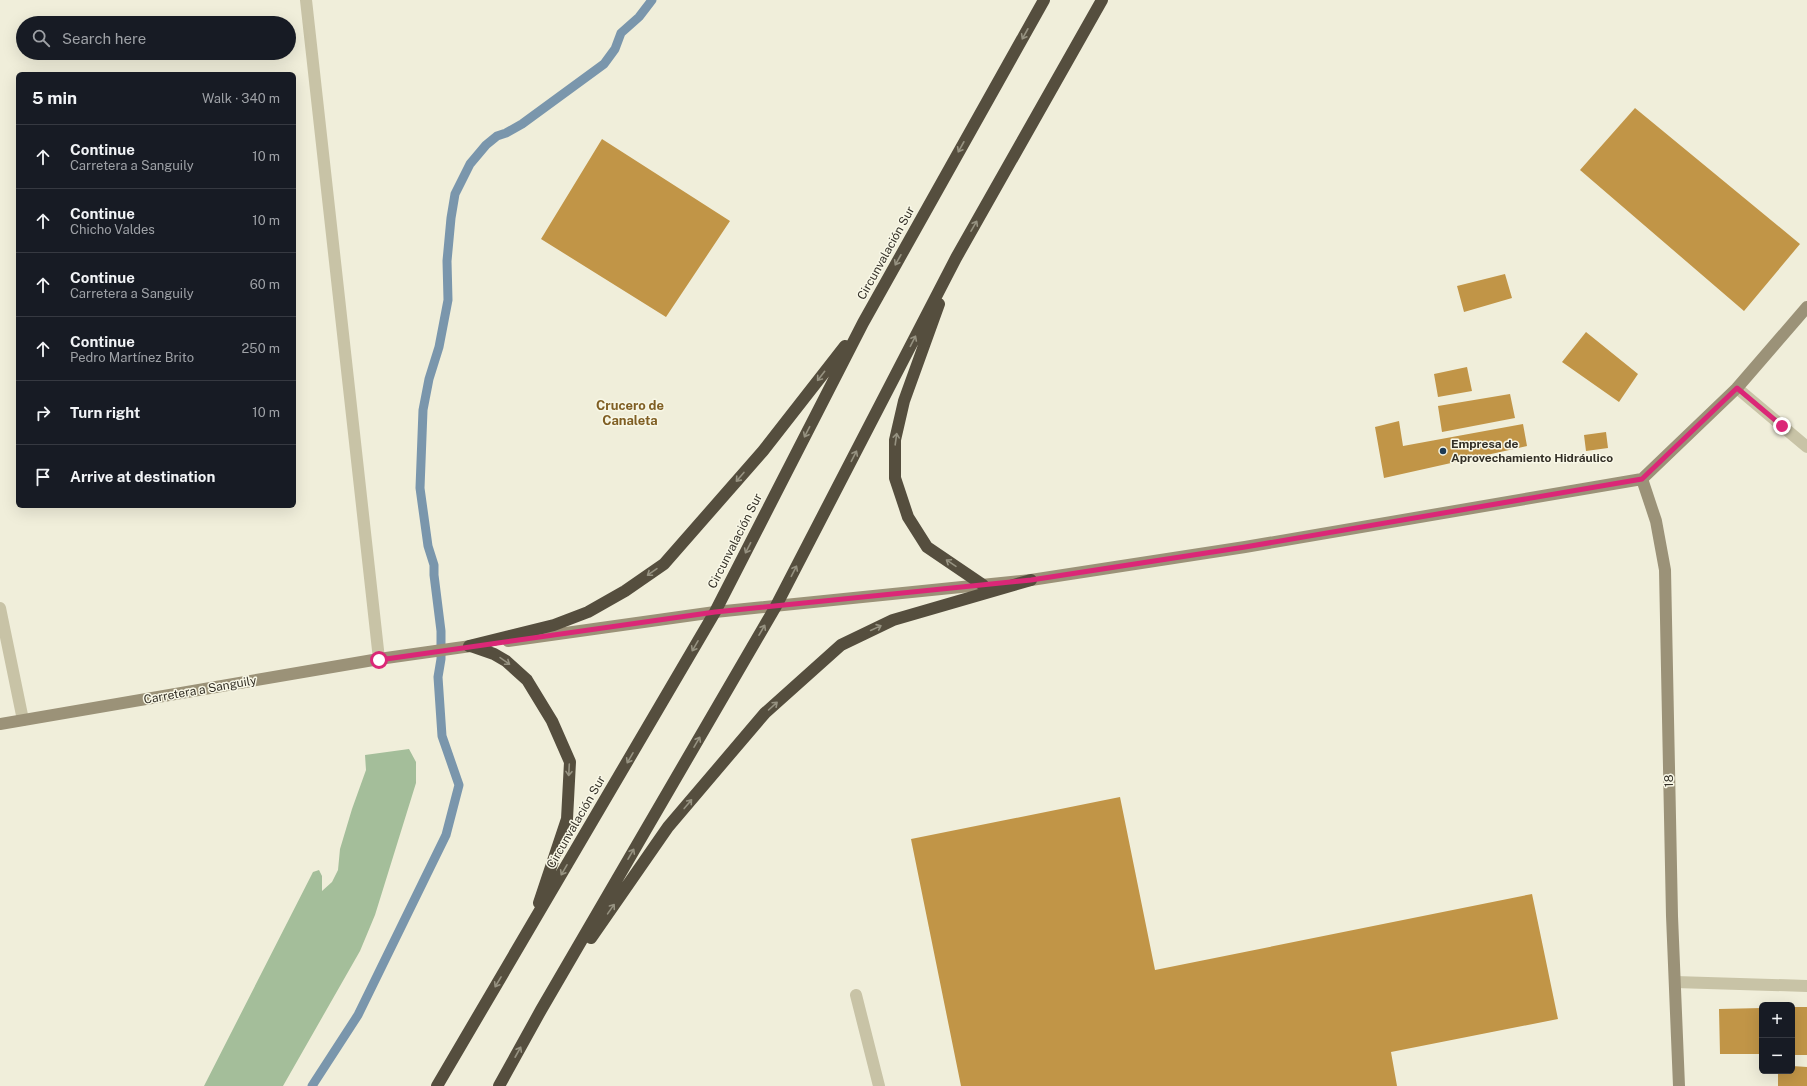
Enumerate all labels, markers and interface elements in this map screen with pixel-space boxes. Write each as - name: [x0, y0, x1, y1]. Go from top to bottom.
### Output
- search box: [16, 16, 296, 60]
- icon: search: [30, 27, 52, 49]
- one-way arrow: [1021, 28, 1029, 40]
- text: Search here: [62, 30, 146, 47]
- text: 5 min: [32, 88, 77, 108]
- text: Walk · 340 m: [202, 91, 280, 106]
- text: Continue: [70, 141, 135, 158]
- one-way arrow: [957, 141, 965, 153]
- icon: ahead: [32, 146, 54, 168]
- text: 10 m: [252, 149, 280, 164]
- text: Carretera a Sanguily: [70, 158, 194, 173]
- street label: Circunvalación Sur: [854, 204, 918, 302]
- text: Continue: [70, 205, 135, 222]
- icon: ahead: [32, 210, 54, 232]
- text: 10 m: [252, 213, 280, 228]
- one-way arrow: [971, 220, 979, 232]
- text: Chicho Valdes: [70, 222, 155, 237]
- one-way arrow: [893, 254, 901, 266]
- text: Continue: [70, 269, 135, 286]
- icon: ahead: [32, 274, 54, 296]
- text: 60 m: [250, 277, 280, 292]
- text: Carretera a Sanguily: [70, 286, 194, 301]
- text: Continue: [70, 333, 135, 350]
- one-way arrow: [910, 335, 918, 347]
- icon: ahead: [32, 338, 54, 360]
- text: 250 m: [242, 341, 280, 356]
- text: Pedro Martínez Brito: [70, 350, 194, 365]
- one-way arrow: [817, 370, 826, 381]
- district label: Crucero de Canaleta: [596, 398, 664, 428]
- icon: right: [32, 402, 54, 424]
- text: Turn right: [70, 404, 140, 421]
- text: 10 m: [252, 405, 280, 420]
- route end: [1773, 417, 1791, 435]
- one-way arrow: [802, 426, 810, 438]
- one-way arrow: [892, 433, 900, 446]
- place label: Empresa de Aprovechamiento Hidráulico: [1451, 437, 1613, 465]
- marker: Empresa de Aprovechamiento Hidráulico: [1438, 446, 1448, 456]
- one-way arrow: [850, 450, 858, 462]
- icon: arrive: [32, 466, 54, 488]
- text: Arrive at destination: [70, 468, 215, 485]
- one-way arrow: [735, 472, 745, 482]
- street label: Circunvalación Sur: [705, 491, 765, 591]
- one-way arrow: [743, 542, 751, 554]
- one-way arrow: [946, 559, 957, 567]
- one-way arrow: [791, 566, 798, 578]
- one-way arrow: [647, 568, 658, 576]
- one-way arrow: [759, 624, 767, 636]
- one-way arrow: [870, 624, 882, 631]
- one-way arrow: [691, 639, 699, 651]
- route start: [370, 651, 388, 669]
- one-way arrow: [499, 657, 510, 665]
- street label: Carretera a Sanguily: [143, 673, 258, 707]
- one-way arrow: [768, 701, 778, 710]
- one-way arrow: [693, 736, 701, 748]
- one-way arrow: [625, 752, 633, 764]
- one-way arrow: [566, 763, 573, 776]
- street label: Circunvalación Sur: [544, 773, 608, 871]
- street label: 18: [1662, 774, 1676, 787]
- one-way arrow: [683, 799, 692, 809]
- one-way arrow: [628, 848, 636, 860]
- one-way arrow: [560, 864, 568, 876]
- one-way arrow: [607, 903, 615, 914]
- one-way arrow: [494, 976, 502, 988]
- map controls: [1759, 1002, 1795, 1074]
- button: +: [1759, 1002, 1795, 1038]
- button: −: [1759, 1038, 1795, 1074]
- one-way arrow: [514, 1046, 522, 1058]

